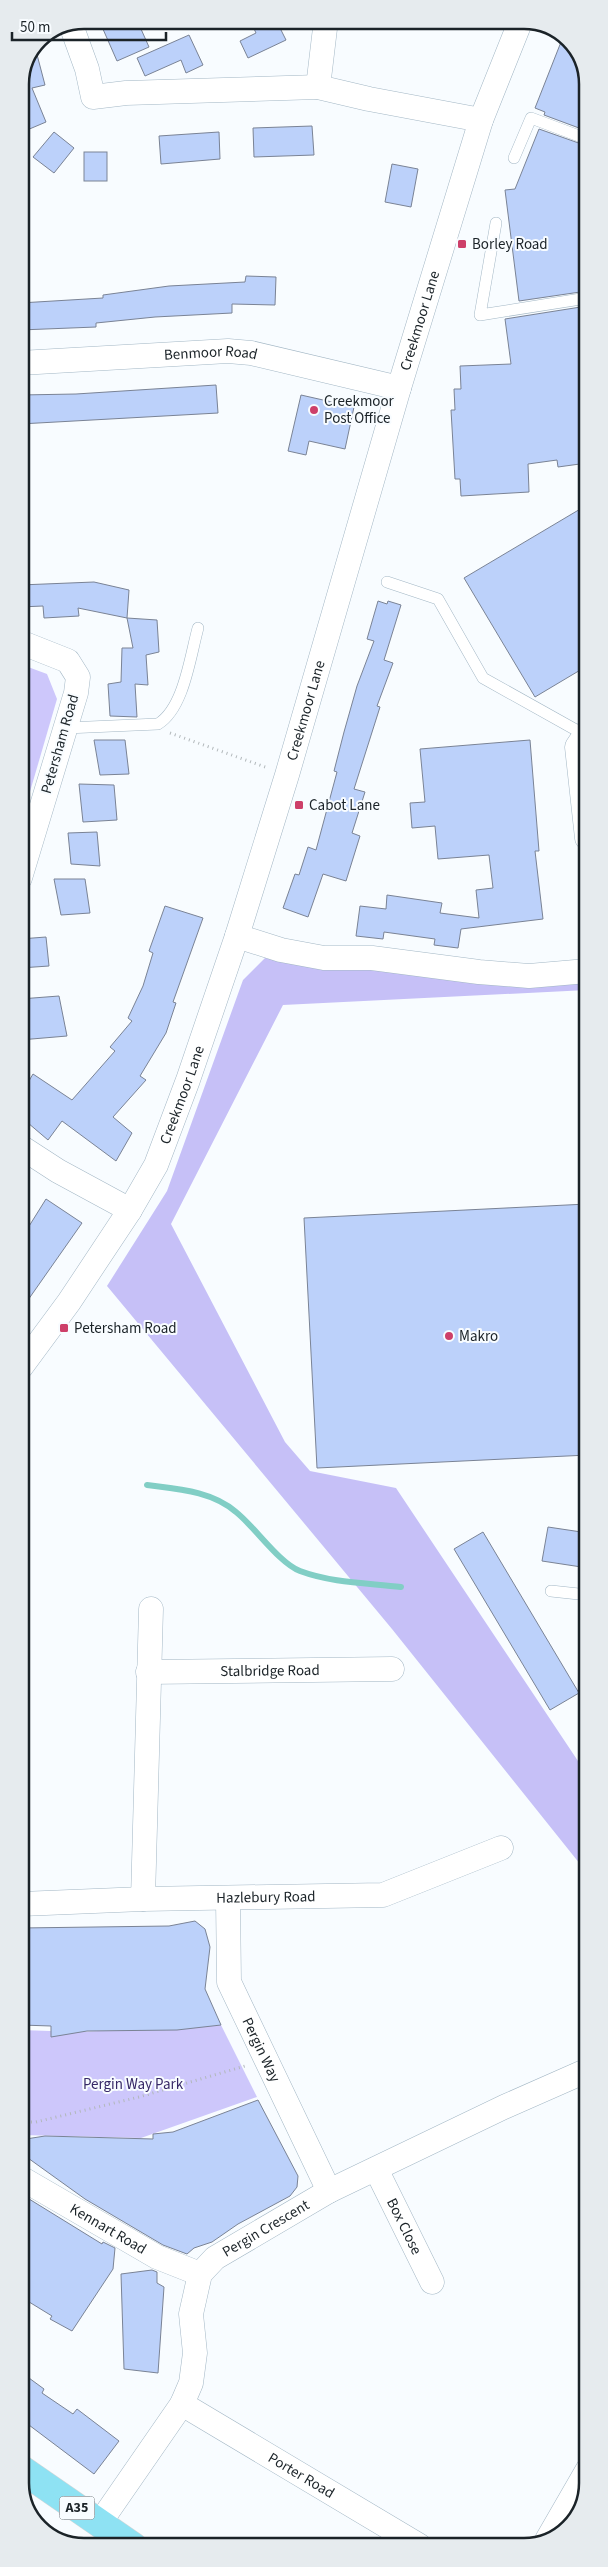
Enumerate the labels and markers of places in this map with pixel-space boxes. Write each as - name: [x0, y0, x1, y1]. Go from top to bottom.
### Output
- place label: Borley Road: [472, 234, 548, 255]
- marker: Borley Road: [456, 238, 468, 250]
- place label: Creekmoor Post Office: [324, 391, 395, 429]
- marker: Creekmoor Post Office: [308, 404, 320, 416]
- place label: Cabot Lane: [309, 795, 380, 816]
- marker: Cabot Lane: [293, 799, 305, 811]
- place label: Petersham Road: [74, 1318, 177, 1339]
- marker: Petersham Road: [58, 1322, 70, 1334]
- place label: Makro: [459, 1326, 498, 1347]
- marker: Makro: [443, 1330, 455, 1342]

